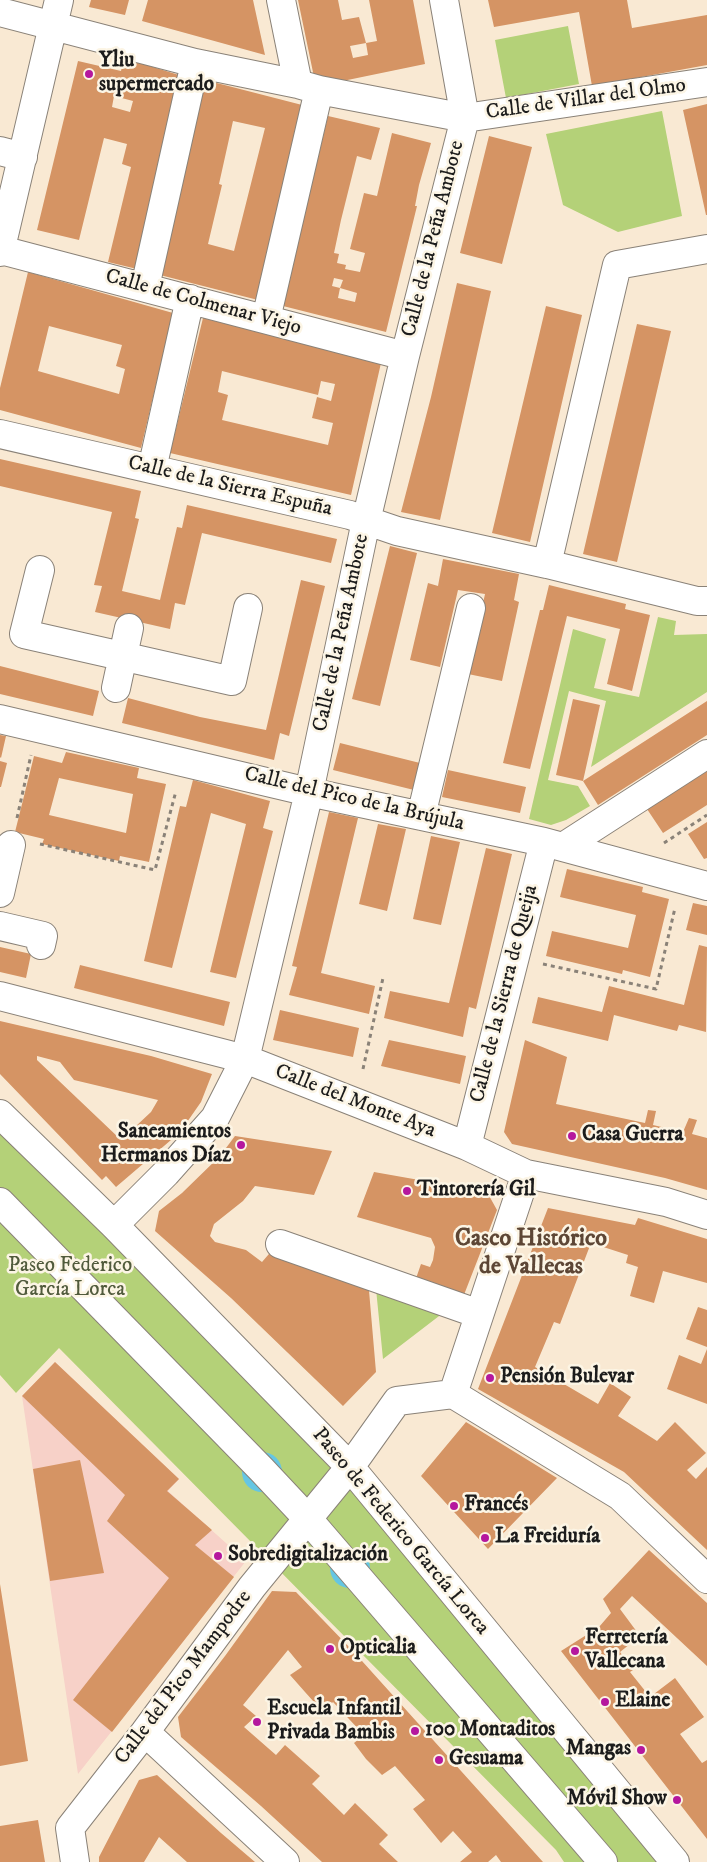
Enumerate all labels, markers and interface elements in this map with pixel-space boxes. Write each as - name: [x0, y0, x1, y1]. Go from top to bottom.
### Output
- place label: Yliu supermercado: [99, 49, 214, 99]
- marker: Yliu supermercado: [83, 68, 95, 80]
- street label: Calle de Villar del Olmo: [484, 73, 688, 127]
- street label: Calle de la Peña Ambote: [397, 138, 471, 340]
- street label: Calle de Colmenar Viejo: [102, 265, 304, 341]
- street label: Calle de la Sierra Espuña: [126, 451, 334, 523]
- street label: Calle de la Peña Ambote: [309, 532, 375, 734]
- street label: Calle del Pico de la Brújula: [242, 762, 466, 838]
- street label: Calle de la Sierra de Queija: [466, 882, 544, 1106]
- street label: Calle del Monte Aya: [271, 1060, 439, 1144]
- place label: Saneamientos Hermanos Díaz: [101, 1120, 231, 1170]
- place label: Casa Guerra: [582, 1123, 683, 1149]
- marker: Casa Guerra: [566, 1130, 578, 1142]
- marker: Saneamientos Hermanos Díaz: [235, 1139, 247, 1151]
- place label: Tintorería Gil: [417, 1178, 536, 1204]
- marker: Tintorería Gil: [401, 1185, 413, 1197]
- district label: Casco Histórico de Vallecas: [455, 1226, 607, 1282]
- park label: Paseo Federico García Lorca: [8, 1254, 132, 1304]
- place label: Pensión Bulevar: [500, 1365, 634, 1391]
- marker: Pensión Bulevar: [484, 1372, 496, 1384]
- street label: Paseo de Federico García Lorca: [306, 1423, 494, 1641]
- place label: Francés: [464, 1493, 528, 1519]
- marker: Francés: [448, 1500, 460, 1512]
- place label: La Freiduría: [495, 1525, 600, 1551]
- marker: La Freiduría: [479, 1532, 491, 1544]
- place label: Sobredigitalización: [228, 1543, 388, 1569]
- marker: Sobredigitalización: [212, 1550, 224, 1562]
- street label: Calle del Pico Mampodre: [110, 1586, 258, 1770]
- place label: Ferretería Vallecana: [585, 1626, 668, 1676]
- place label: Opticalia: [340, 1636, 416, 1662]
- marker: Opticalia: [324, 1643, 336, 1655]
- marker: Ferretería Vallecana: [569, 1645, 581, 1657]
- place label: Elaine: [615, 1689, 670, 1715]
- marker: Elaine: [599, 1696, 611, 1708]
- place label: Escuela Infantil Privada Bambis: [267, 1697, 401, 1747]
- marker: Escuela Infantil Privada Bambis: [251, 1716, 263, 1728]
- place label: 100 Montaditos: [425, 1718, 555, 1744]
- marker: 100 Montaditos: [409, 1725, 421, 1737]
- place label: Mangas: [566, 1737, 631, 1763]
- marker: Mangas: [635, 1744, 647, 1756]
- place label: Gesuama: [449, 1747, 523, 1773]
- marker: Gesuama: [433, 1754, 445, 1766]
- place label: Móvil Show: [567, 1787, 667, 1813]
- marker: Móvil Show: [671, 1794, 683, 1806]

